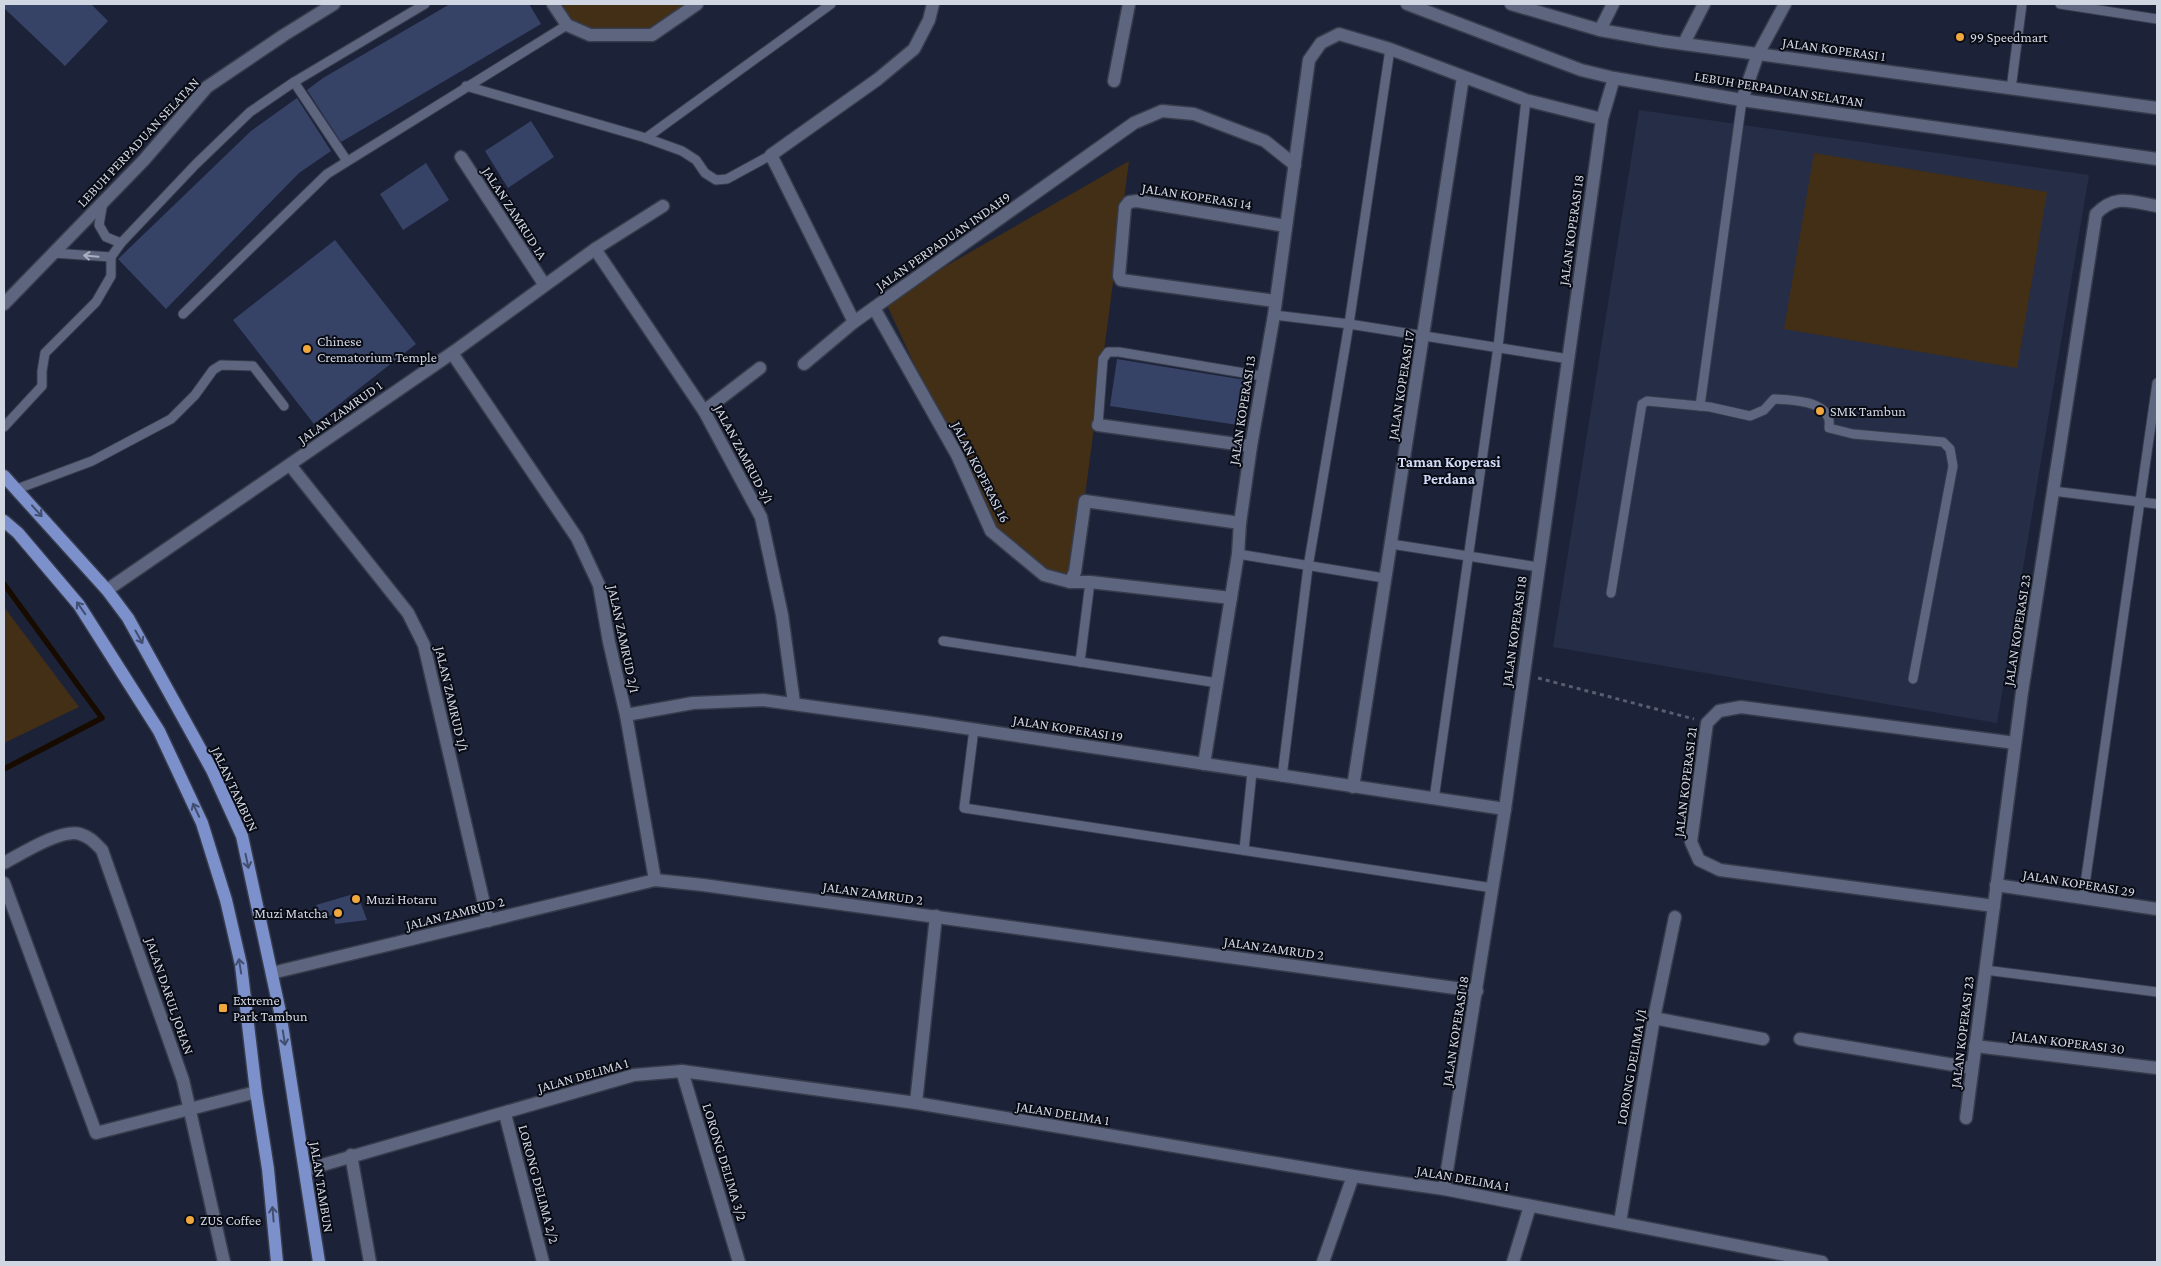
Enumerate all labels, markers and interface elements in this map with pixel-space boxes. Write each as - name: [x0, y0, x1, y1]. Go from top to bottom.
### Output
- place label: 99 Speedmart: [1970, 29, 2048, 45]
- marker: 99 Speedmart: [1954, 31, 1966, 43]
- street label: JALAN KOPERASI 1: [1779, 34, 1887, 64]
- street label: LEBUH PERPADUAN SELATAN: [1693, 68, 1865, 110]
- street label: LEBUH PERPADUAN SELATAN: [74, 74, 202, 210]
- street label: JALAN ZAMRUD 1A: [478, 162, 551, 262]
- street label: JALAN KOPERASI 18: [1555, 174, 1587, 288]
- street label: JALAN KOPERASI 14: [1139, 179, 1253, 213]
- street label: JALAN PERPADUAN INDAH9: [871, 188, 1013, 295]
- one-way arrow: [83, 251, 99, 261]
- street label: JALAN KOPERASI 17: [1384, 329, 1418, 443]
- place label: Chinese Crematorium Temple: [317, 333, 437, 365]
- marker: Chinese Crematorium Temple: [301, 343, 313, 355]
- street label: JALAN KOPERASI 13: [1225, 354, 1259, 468]
- street label: JALAN ZAMRUD 1: [293, 377, 385, 448]
- street label: JALAN ZAMRUD 3/1: [710, 400, 777, 506]
- place label: SMK Tambun: [1830, 403, 1906, 419]
- marker: SMK Tambun: [1814, 405, 1826, 417]
- street label: JALAN KOPERASI 16: [948, 417, 1013, 525]
- district label: Taman Koperasi Perdana: [1397, 454, 1501, 487]
- one-way arrow: [31, 504, 43, 517]
- street label: JALAN KOPERASI 23: [2000, 573, 2034, 689]
- street label: JALAN KOPERASI 18: [1498, 575, 1530, 689]
- street label: JALAN ZAMRUD 2/1: [604, 582, 643, 695]
- one-way arrow: [76, 602, 86, 616]
- one-way arrow: [134, 630, 144, 644]
- street label: JALAN ZAMRUD 1/1: [432, 643, 472, 754]
- street label: JALAN KOPERASI 19: [1010, 711, 1124, 745]
- street label: JALAN KOPERASI 21: [1670, 726, 1700, 840]
- street label: JALAN TAMBUN: [208, 742, 262, 834]
- one-way arrow: [190, 803, 200, 818]
- one-way arrow: [243, 853, 252, 869]
- street label: JALAN KOPERASI 29: [2020, 866, 2136, 900]
- street label: JALAN ZAMRUD 2: [820, 878, 924, 908]
- place label: Muzi Hotaru: [366, 891, 437, 907]
- marker: Muzi Hotaru: [350, 893, 362, 905]
- street label: JALAN ZAMRUD 2: [402, 893, 506, 933]
- place label: Muzi Matcha: [254, 905, 329, 921]
- marker: Muzi Matcha: [332, 907, 344, 919]
- street label: JALAN ZAMRUD 2: [1221, 933, 1325, 963]
- street label: JALAN DARUL JOHAN: [142, 934, 197, 1056]
- one-way arrow: [235, 958, 245, 974]
- street label: JALAN KOPERASI 18: [1438, 975, 1472, 1089]
- street label: JALAN KOPERASI 23: [1947, 975, 1977, 1091]
- place label: Extreme Park Tambun: [233, 992, 308, 1024]
- marker: Extreme Park Tambun: [217, 1002, 229, 1014]
- street label: LORONG DELIMA 1/1: [1613, 1007, 1649, 1126]
- street label: JALAN KOPERASI 30: [2008, 1027, 2126, 1057]
- one-way arrow: [279, 1029, 289, 1045]
- street label: JALAN DELIMA 1: [534, 1054, 631, 1096]
- street label: JALAN DELIMA 1: [1013, 1097, 1111, 1128]
- street label: LORONG DELIMA 3/2: [700, 1101, 751, 1223]
- street label: LORONG DELIMA 2/2: [515, 1123, 563, 1246]
- street label: JALAN TAMBUN: [307, 1139, 337, 1233]
- street label: JALAN DELIMA 1: [1413, 1162, 1511, 1194]
- one-way arrow: [268, 1206, 277, 1222]
- place label: ZUS Coffee: [200, 1212, 261, 1228]
- marker: ZUS Coffee: [184, 1214, 196, 1226]

